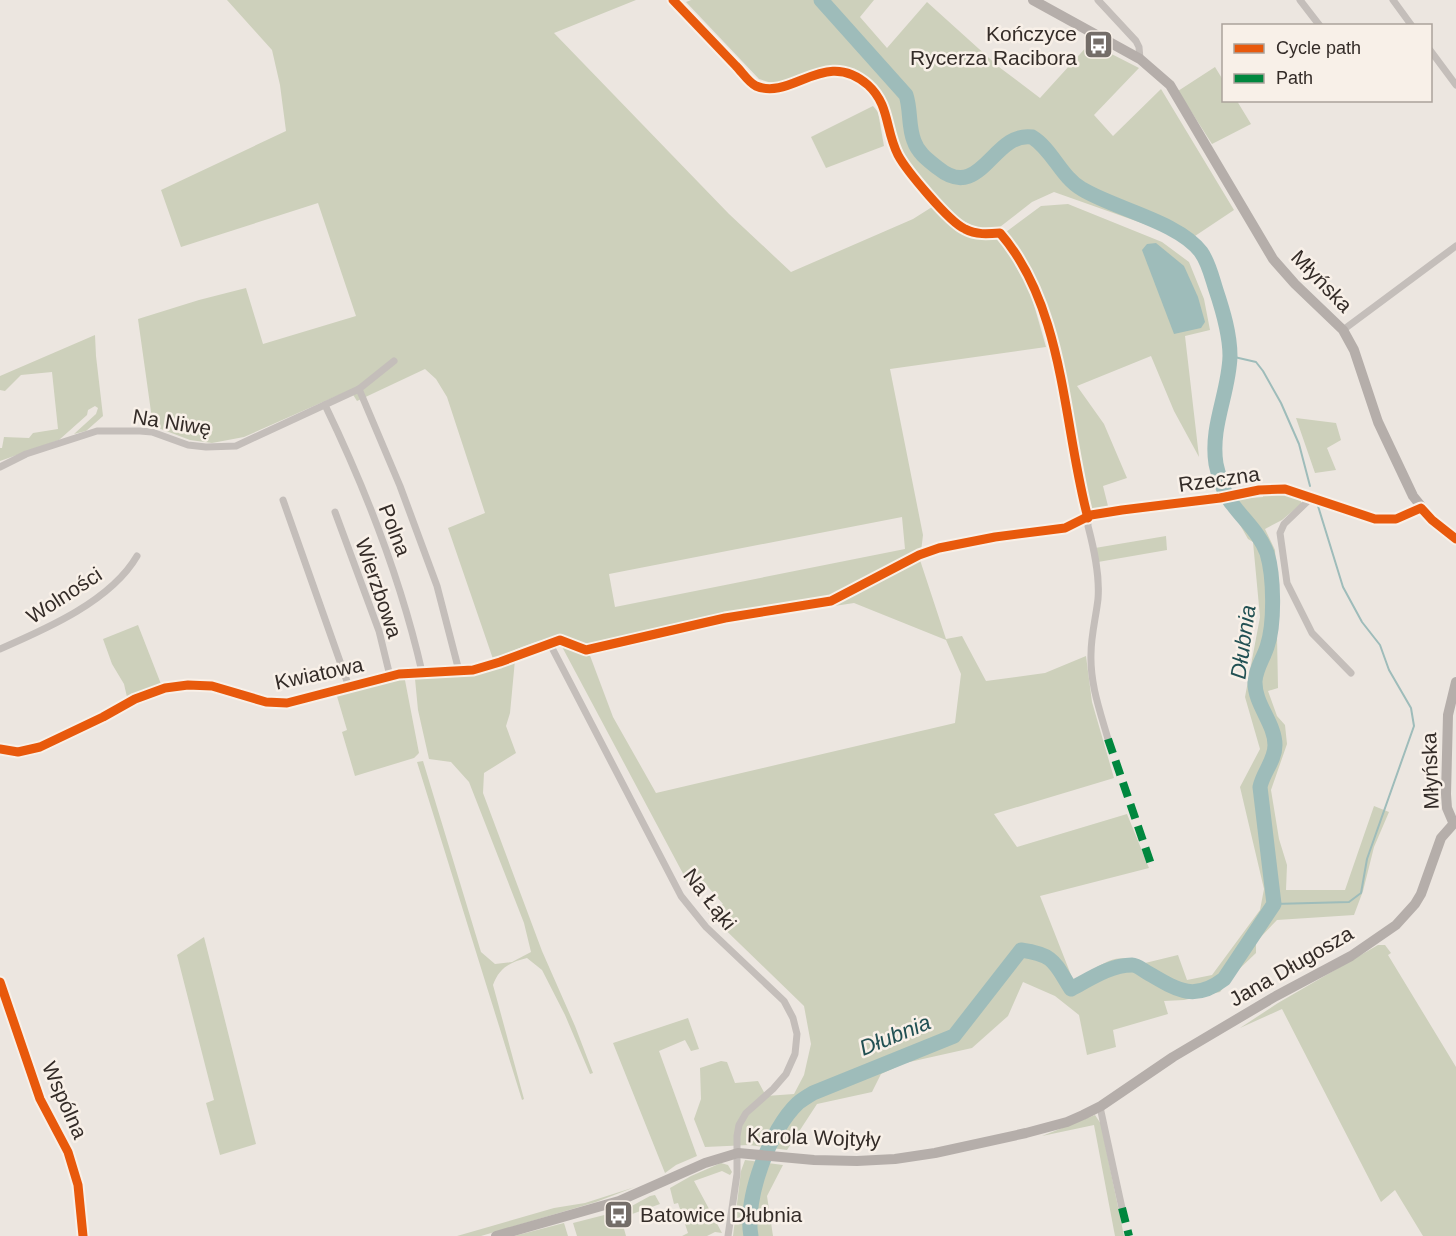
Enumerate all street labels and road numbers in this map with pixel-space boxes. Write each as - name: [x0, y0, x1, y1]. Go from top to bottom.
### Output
- street label: Młyńska: [1287, 245, 1357, 317]
- street label: Na Niwę: [131, 404, 213, 440]
- street label: Rzeczna: [1177, 462, 1261, 496]
- street label: Polna: [375, 501, 415, 559]
- street label: Wierzbowa: [351, 535, 407, 641]
- street label: Wolności: [22, 562, 106, 628]
- street label: Kwiatowa: [273, 652, 366, 694]
- street label: Młyńska: [1417, 732, 1443, 810]
- street label: Na Łąki: [679, 864, 741, 934]
- street label: Jana Długosza: [1225, 921, 1357, 1011]
- street label: Wspólna: [38, 1058, 92, 1142]
- street label: Karola Wojtyły: [747, 1123, 882, 1151]

